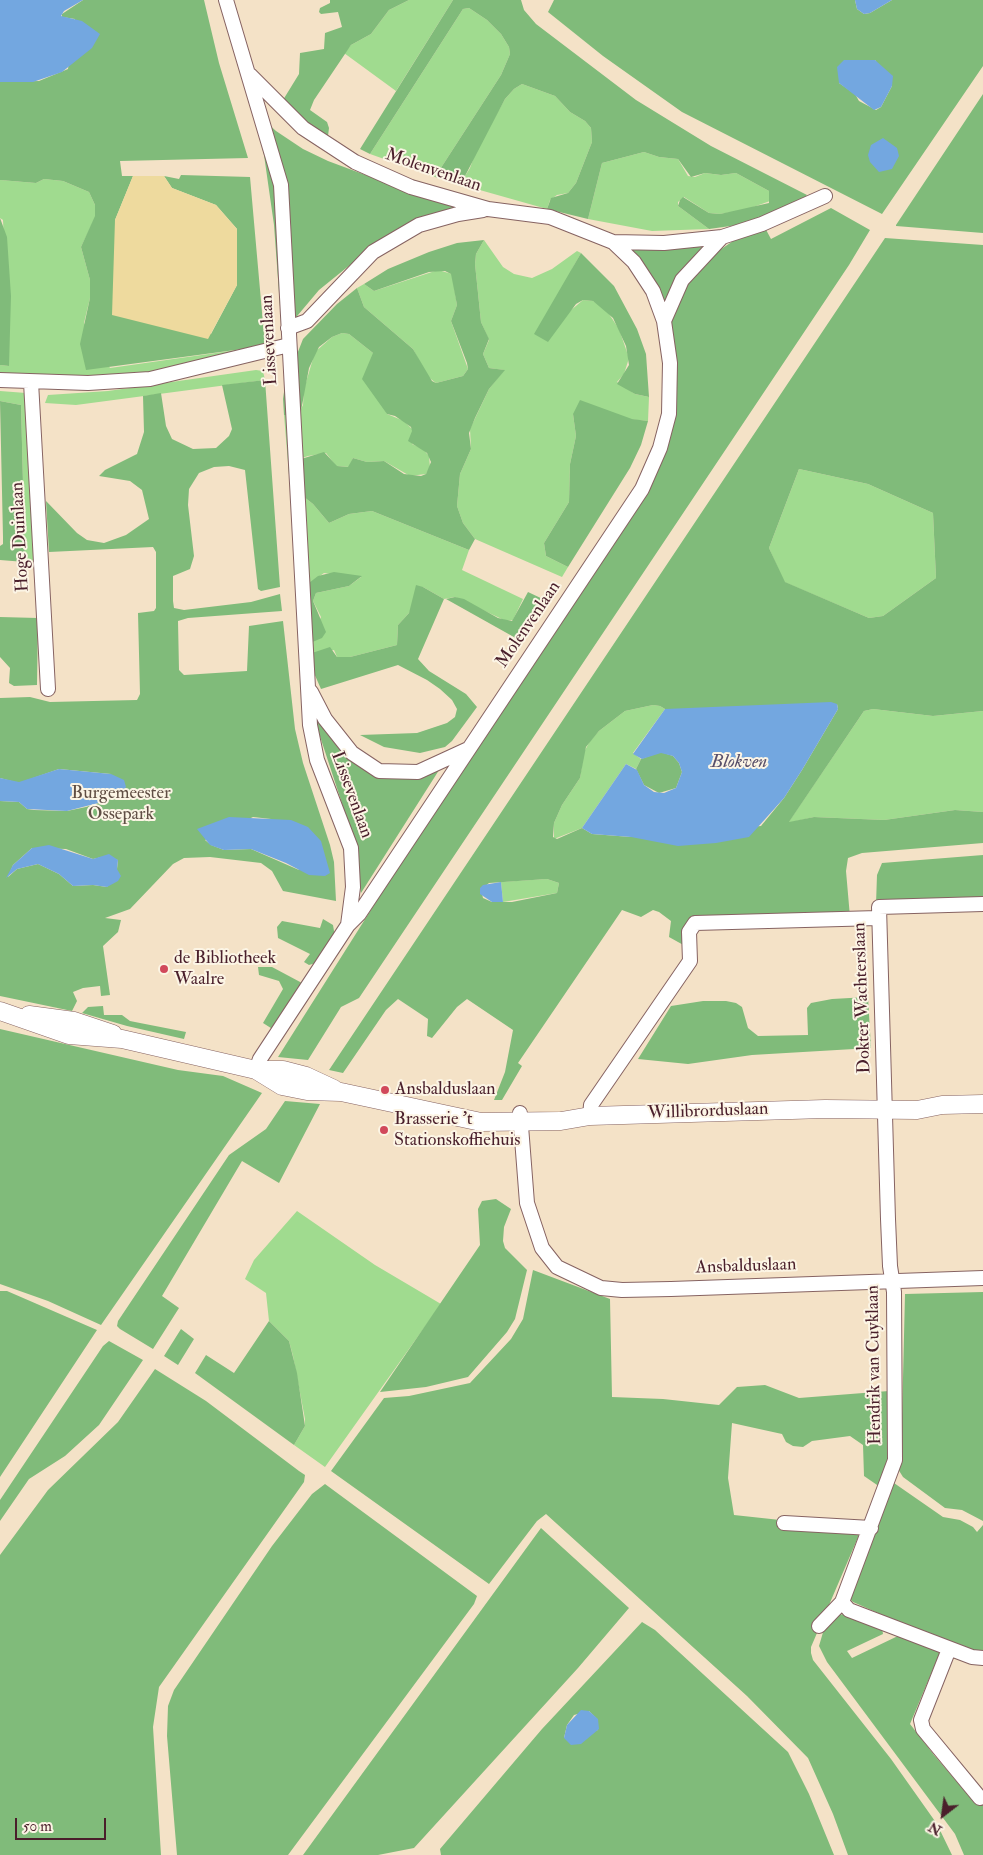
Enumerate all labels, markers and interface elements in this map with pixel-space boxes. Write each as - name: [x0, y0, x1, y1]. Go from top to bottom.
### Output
- street label: Molenvenlaan: [382, 145, 484, 197]
- street label: Lissevenlaan: [257, 294, 283, 386]
- street label: Hoge Duinlaan: [7, 481, 35, 593]
- street label: Molenvenlaan: [492, 578, 566, 672]
- street label: Lissevenlaan: [325, 749, 377, 841]
- water label: Blokven: [711, 752, 767, 774]
- park label: Burgemeester Ossepark: [71, 783, 171, 826]
- street label: Dokter Wachterslaan: [850, 922, 876, 1074]
- place label: de Bibliotheek Waalre: [174, 948, 276, 991]
- marker: de Bibliotheek Waalre: [158, 963, 170, 975]
- place label: Ansbalduslaan: [395, 1079, 496, 1101]
- marker: Ansbalduslaan: [379, 1084, 391, 1096]
- street label: Willibrorduslaan: [647, 1099, 769, 1125]
- place label: Brasserie 't Stationskoffiehuis: [394, 1109, 520, 1152]
- marker: Brasserie 't Stationskoffiehuis: [378, 1124, 390, 1136]
- street label: Ansbalduslaan: [695, 1254, 797, 1280]
- street label: Hendrik van Cuyklaan: [863, 1285, 887, 1445]
- north arrow: [918, 1790, 968, 1840]
- scale bar: [18, 1808, 109, 1840]
- text: 50 m: [23, 1817, 52, 1836]
- text: N: [926, 1818, 945, 1839]

